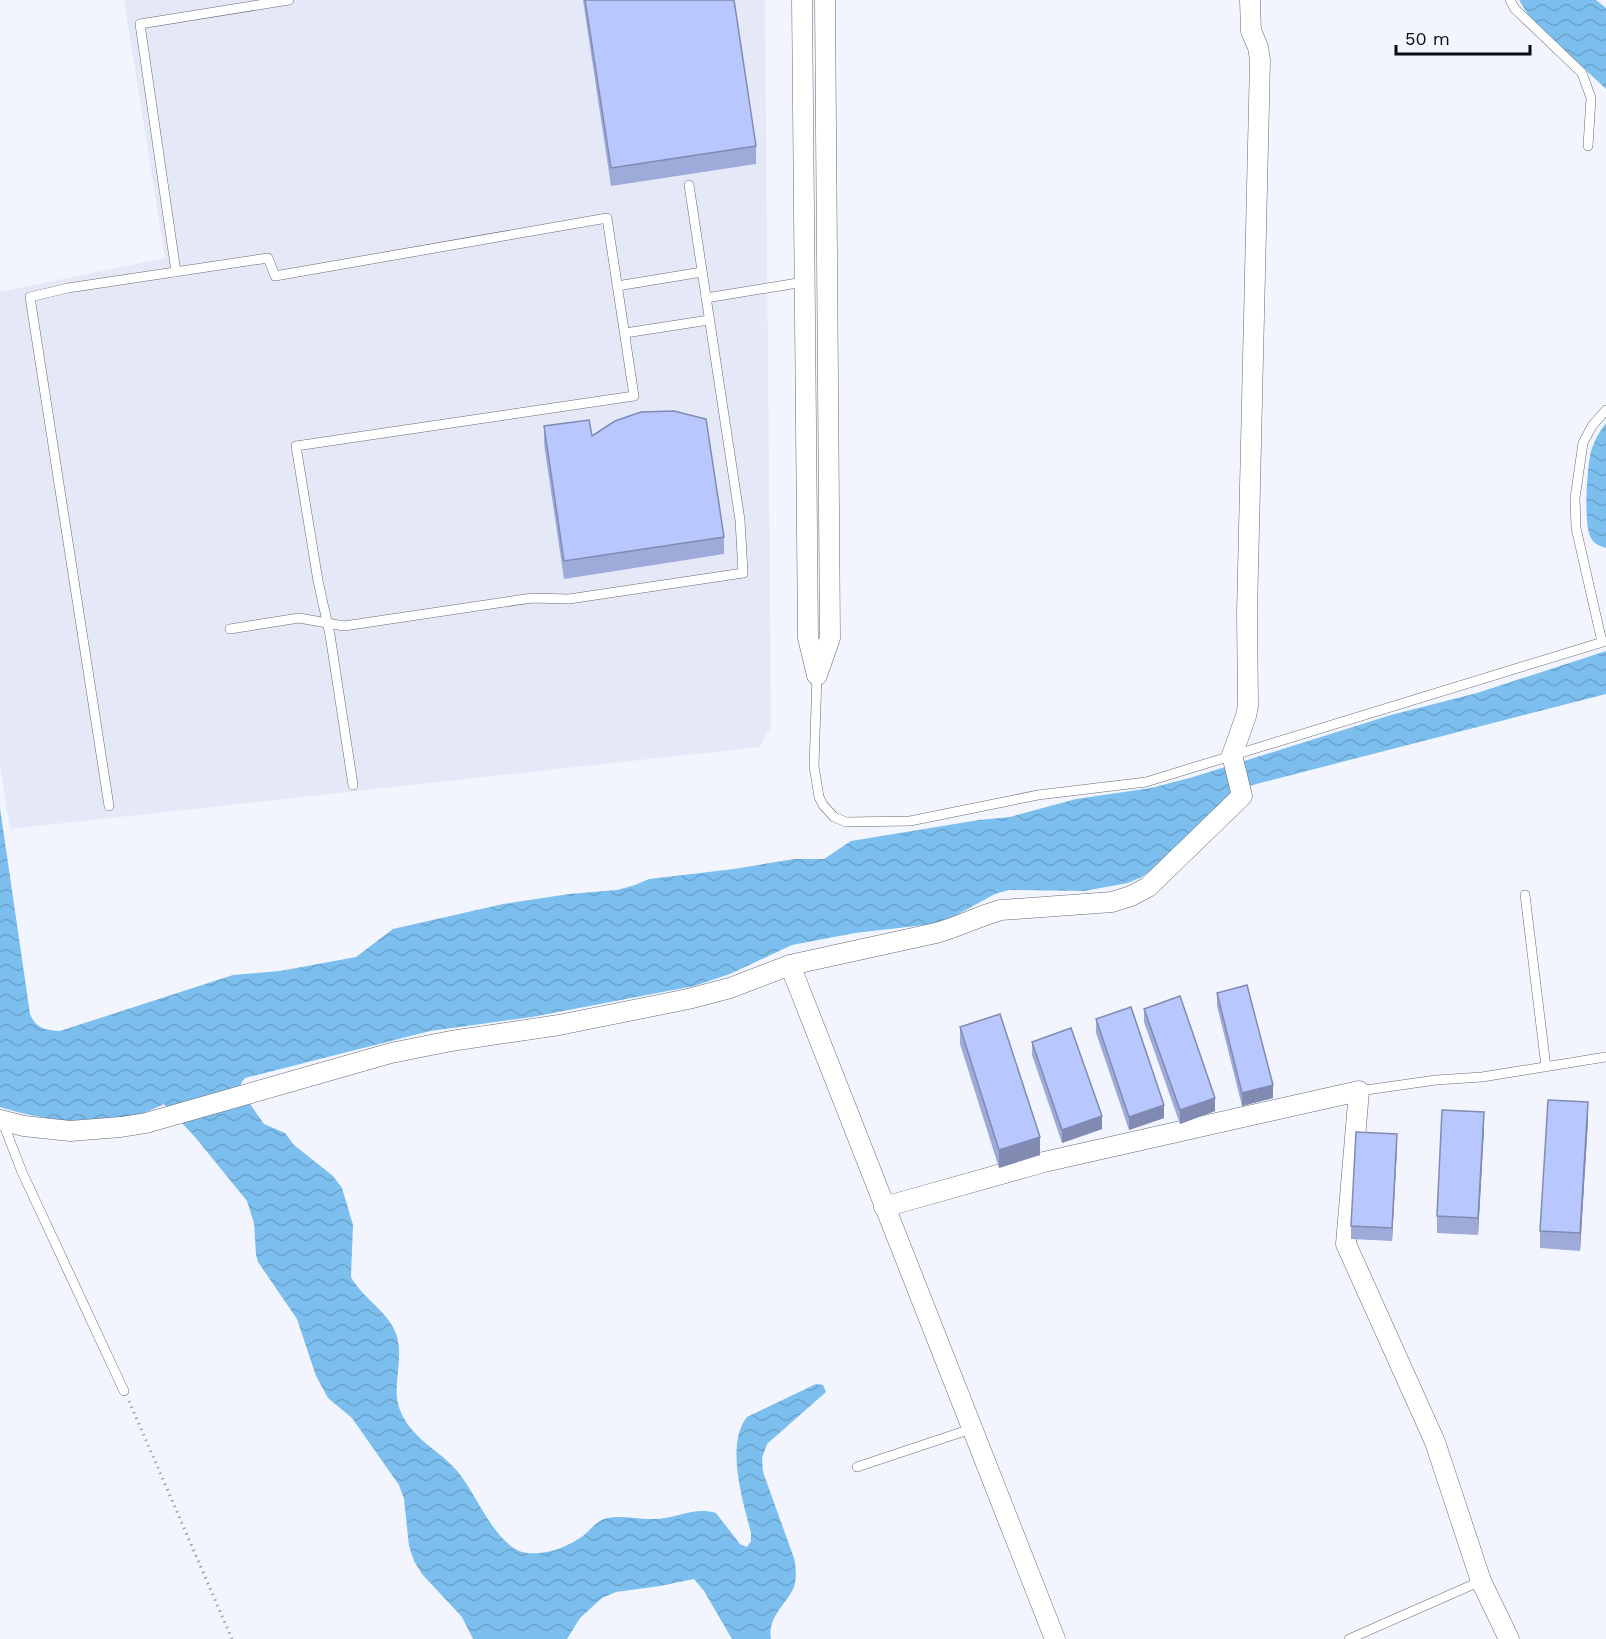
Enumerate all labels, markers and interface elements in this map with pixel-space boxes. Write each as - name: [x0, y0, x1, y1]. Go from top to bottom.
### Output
- scale bar: [1396, 18, 1530, 56]
- text: 50 m: [1405, 28, 1450, 49]

